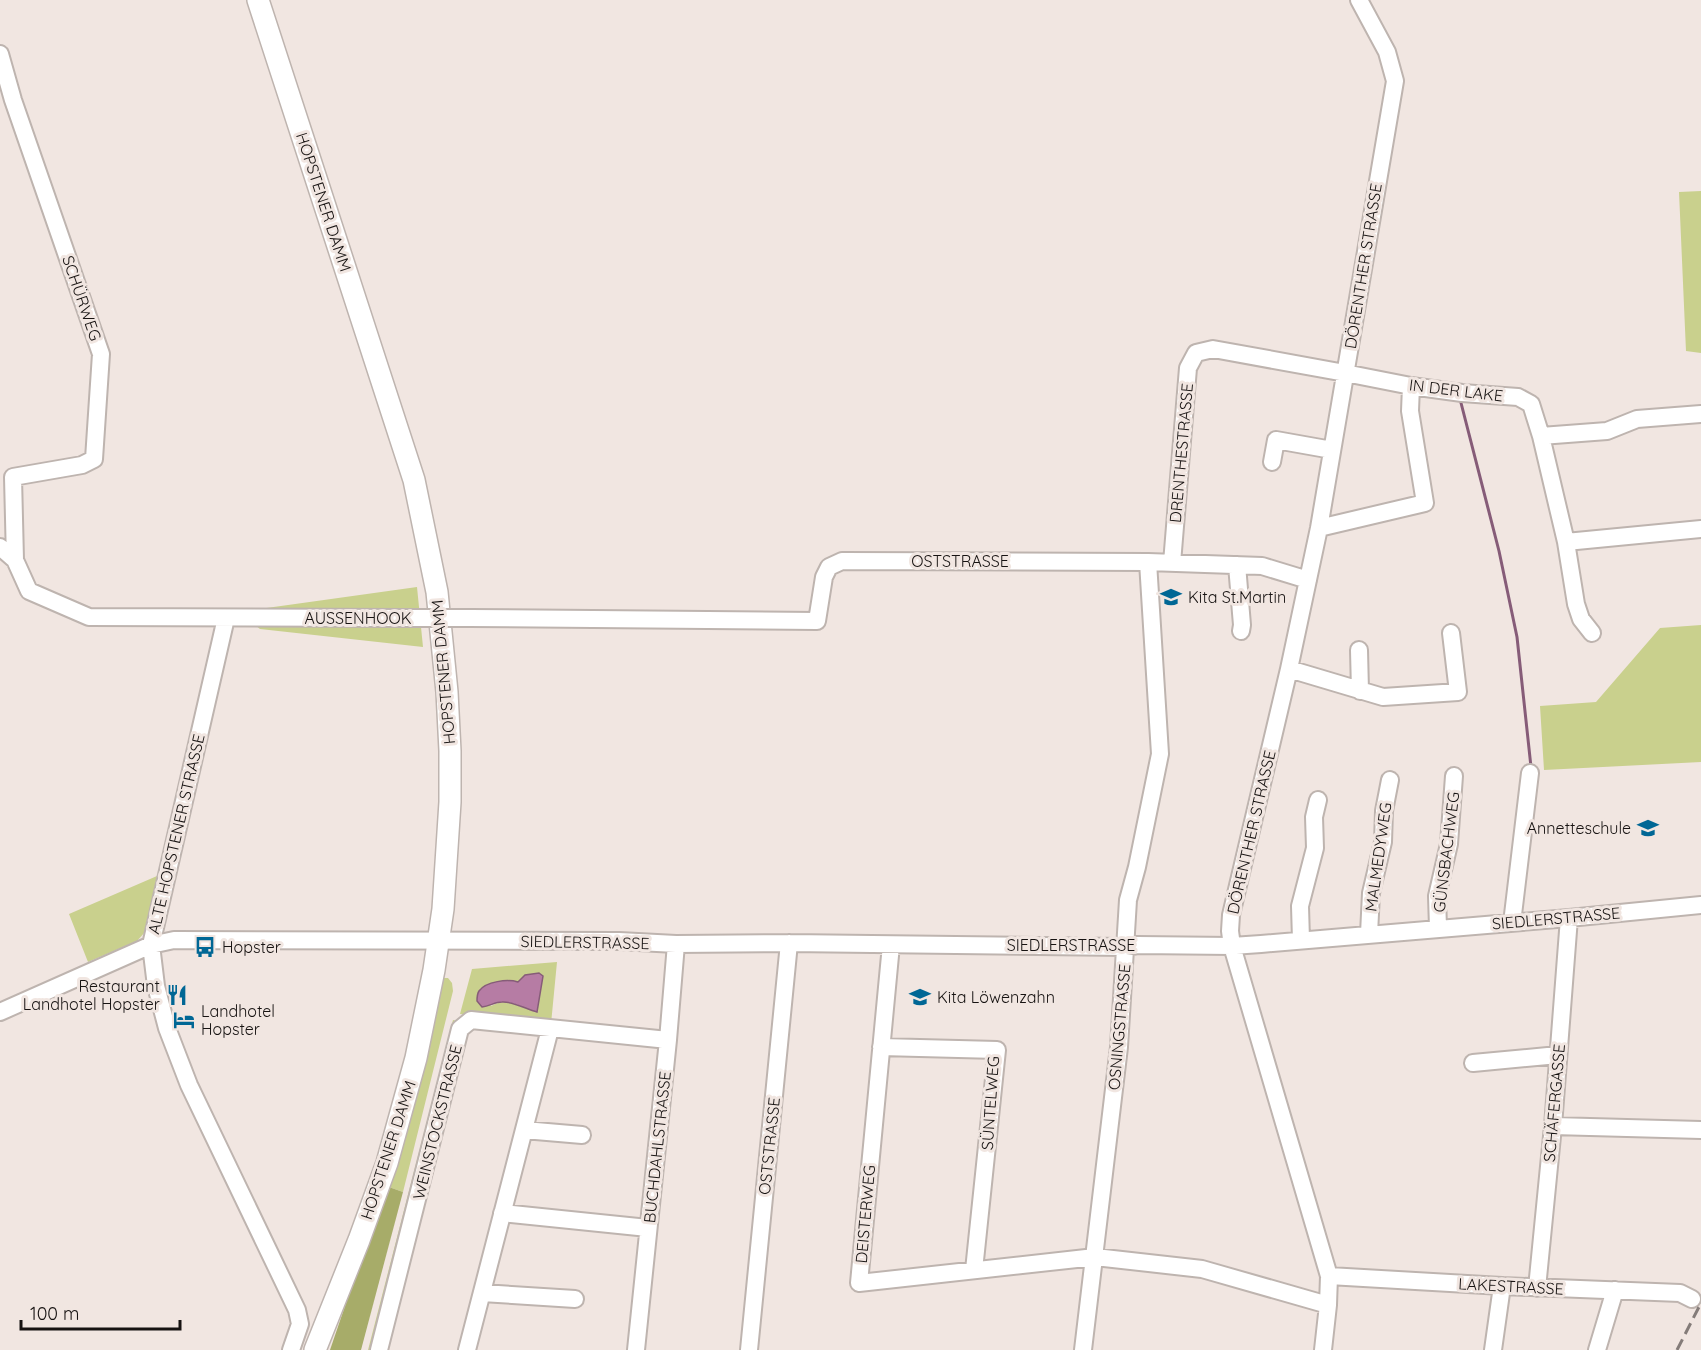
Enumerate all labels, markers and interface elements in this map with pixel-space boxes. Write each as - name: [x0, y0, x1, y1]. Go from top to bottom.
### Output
- street label: HOPSTENER DAMM: [292, 130, 356, 274]
- street label: DÖRENTHER STRASSE: [1340, 182, 1386, 350]
- street label: SCHÜRWEG: [58, 253, 106, 343]
- street label: IN DER LAKE: [1408, 374, 1504, 406]
- street label: DRENTHESTRASSE: [1165, 382, 1197, 524]
- street label: OSTSTRASSE: [911, 551, 1009, 571]
- school or university icon: Kita St.Martin: [1159, 585, 1183, 609]
- place label: Kita St.Martin: [1188, 587, 1286, 607]
- street label: HOPSTENER DAMM: [427, 599, 459, 745]
- street label: AUSSENHOOK: [305, 608, 412, 628]
- street label: ALTE HOPSTENER STRASSE: [143, 732, 209, 936]
- street label: DÖRENTHER STRASSE: [1222, 748, 1280, 916]
- street label: GÜNSBACHWEG: [1429, 790, 1463, 914]
- street label: MALMEDYWEG: [1360, 801, 1396, 913]
- school or university icon: Annetteschule: [1636, 816, 1660, 840]
- place label: Annetteschule: [1527, 818, 1631, 838]
- street label: SIEDLERSTRASSE: [1491, 902, 1621, 934]
- street label: SIEDLERSTRASSE: [520, 931, 650, 953]
- bus stop icon: Hopster: [193, 935, 217, 959]
- street label: SIEDLERSTRASSE: [1007, 935, 1135, 955]
- place label: Hopster: [222, 937, 281, 957]
- street label: OSNINGSTRASSE: [1104, 963, 1134, 1091]
- place label: Restaurant Landhotel Hopster: [23, 976, 160, 1014]
- restaurant icon: Restaurant Landhotel Hopster: [165, 983, 189, 1007]
- school or university icon: Kita Löwenzahn: [908, 985, 932, 1009]
- place label: Kita Löwenzahn: [937, 987, 1055, 1007]
- place label: Landhotel Hopster: [201, 1001, 275, 1039]
- hotel icon: Landhotel Hopster: [172, 1008, 196, 1032]
- street label: WEINSTOCKSTRASSE: [408, 1043, 466, 1201]
- street label: SCHÄFERGASSE: [1539, 1043, 1569, 1163]
- street label: SÜNTELWEG: [977, 1055, 1003, 1151]
- street label: BUCHDAHLSTRASSE: [639, 1070, 675, 1224]
- street label: HOPSTENER DAMM: [356, 1078, 420, 1222]
- street label: OSTSTRASSE: [754, 1096, 784, 1196]
- street label: DEISTERWEG: [851, 1164, 879, 1264]
- street label: LAKESTRASSE: [1458, 1273, 1564, 1299]
- scale bar: [21, 1293, 180, 1331]
- text: 100 m: [30, 1302, 79, 1325]

